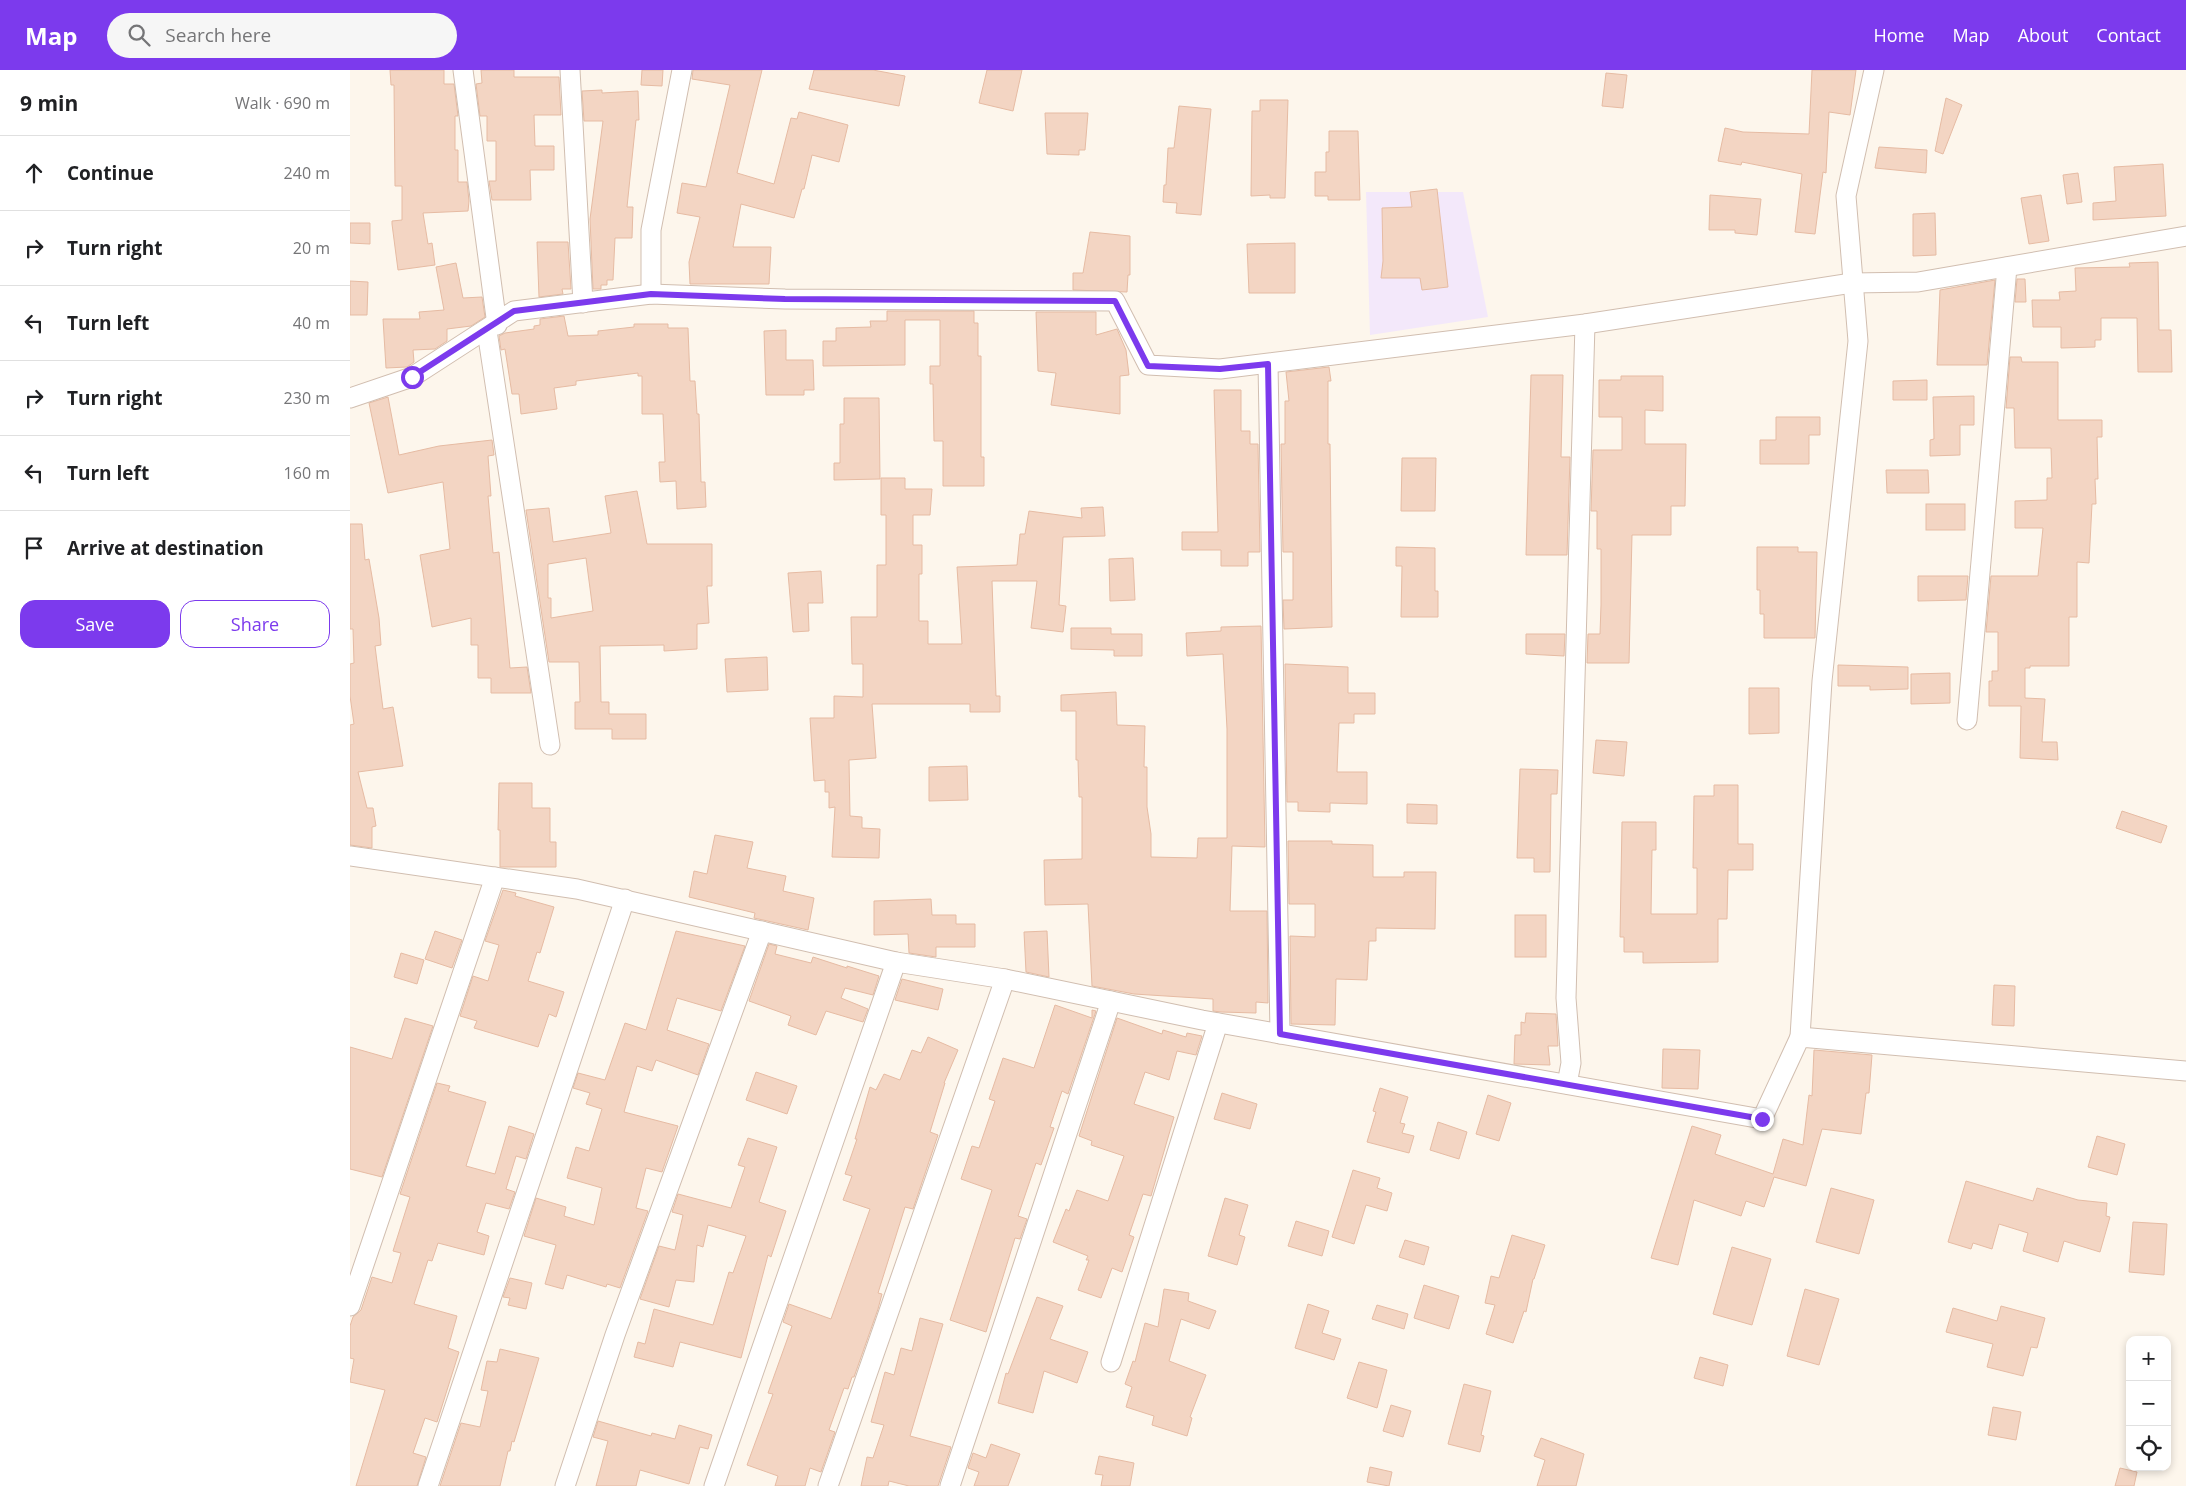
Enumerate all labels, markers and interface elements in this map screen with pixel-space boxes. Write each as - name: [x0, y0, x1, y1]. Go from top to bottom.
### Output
- search box: [107, 13, 457, 58]
- text: Map: [25, 19, 77, 52]
- icon: search: [125, 21, 153, 49]
- text: Search here: [165, 22, 271, 48]
- text: Home: [1874, 23, 1924, 47]
- text: Map: [1952, 23, 1990, 47]
- text: About: [2018, 23, 2068, 47]
- text: Contact: [2096, 23, 2161, 47]
- text: 9 min: [20, 89, 78, 117]
- text: Walk · 690 m: [235, 92, 330, 114]
- icon: ahead: [20, 159, 48, 187]
- text: Continue: [67, 160, 154, 186]
- text: 240 m: [284, 162, 330, 184]
- icon: right: [20, 234, 48, 262]
- text: Turn right: [67, 235, 162, 261]
- text: 20 m: [293, 237, 330, 259]
- icon: left: [20, 309, 48, 337]
- text: Turn left: [67, 310, 149, 336]
- text: 40 m: [293, 312, 330, 334]
- route start: [401, 366, 424, 389]
- icon: right: [20, 384, 48, 412]
- text: Turn right: [67, 385, 162, 411]
- text: 230 m: [284, 387, 330, 409]
- icon: left: [20, 459, 48, 487]
- text: Turn left: [67, 460, 149, 486]
- text: 160 m: [284, 462, 330, 484]
- icon: arrive: [20, 534, 48, 562]
- text: Arrive at destination: [67, 535, 264, 561]
- button: Save: [20, 600, 170, 648]
- button: Share: [180, 600, 330, 648]
- route end: [1751, 1108, 1774, 1131]
- map controls: [2126, 1336, 2171, 1471]
- button: +: [2126, 1336, 2171, 1381]
- button: −: [2126, 1381, 2171, 1426]
- button: locate: [2126, 1426, 2171, 1471]

